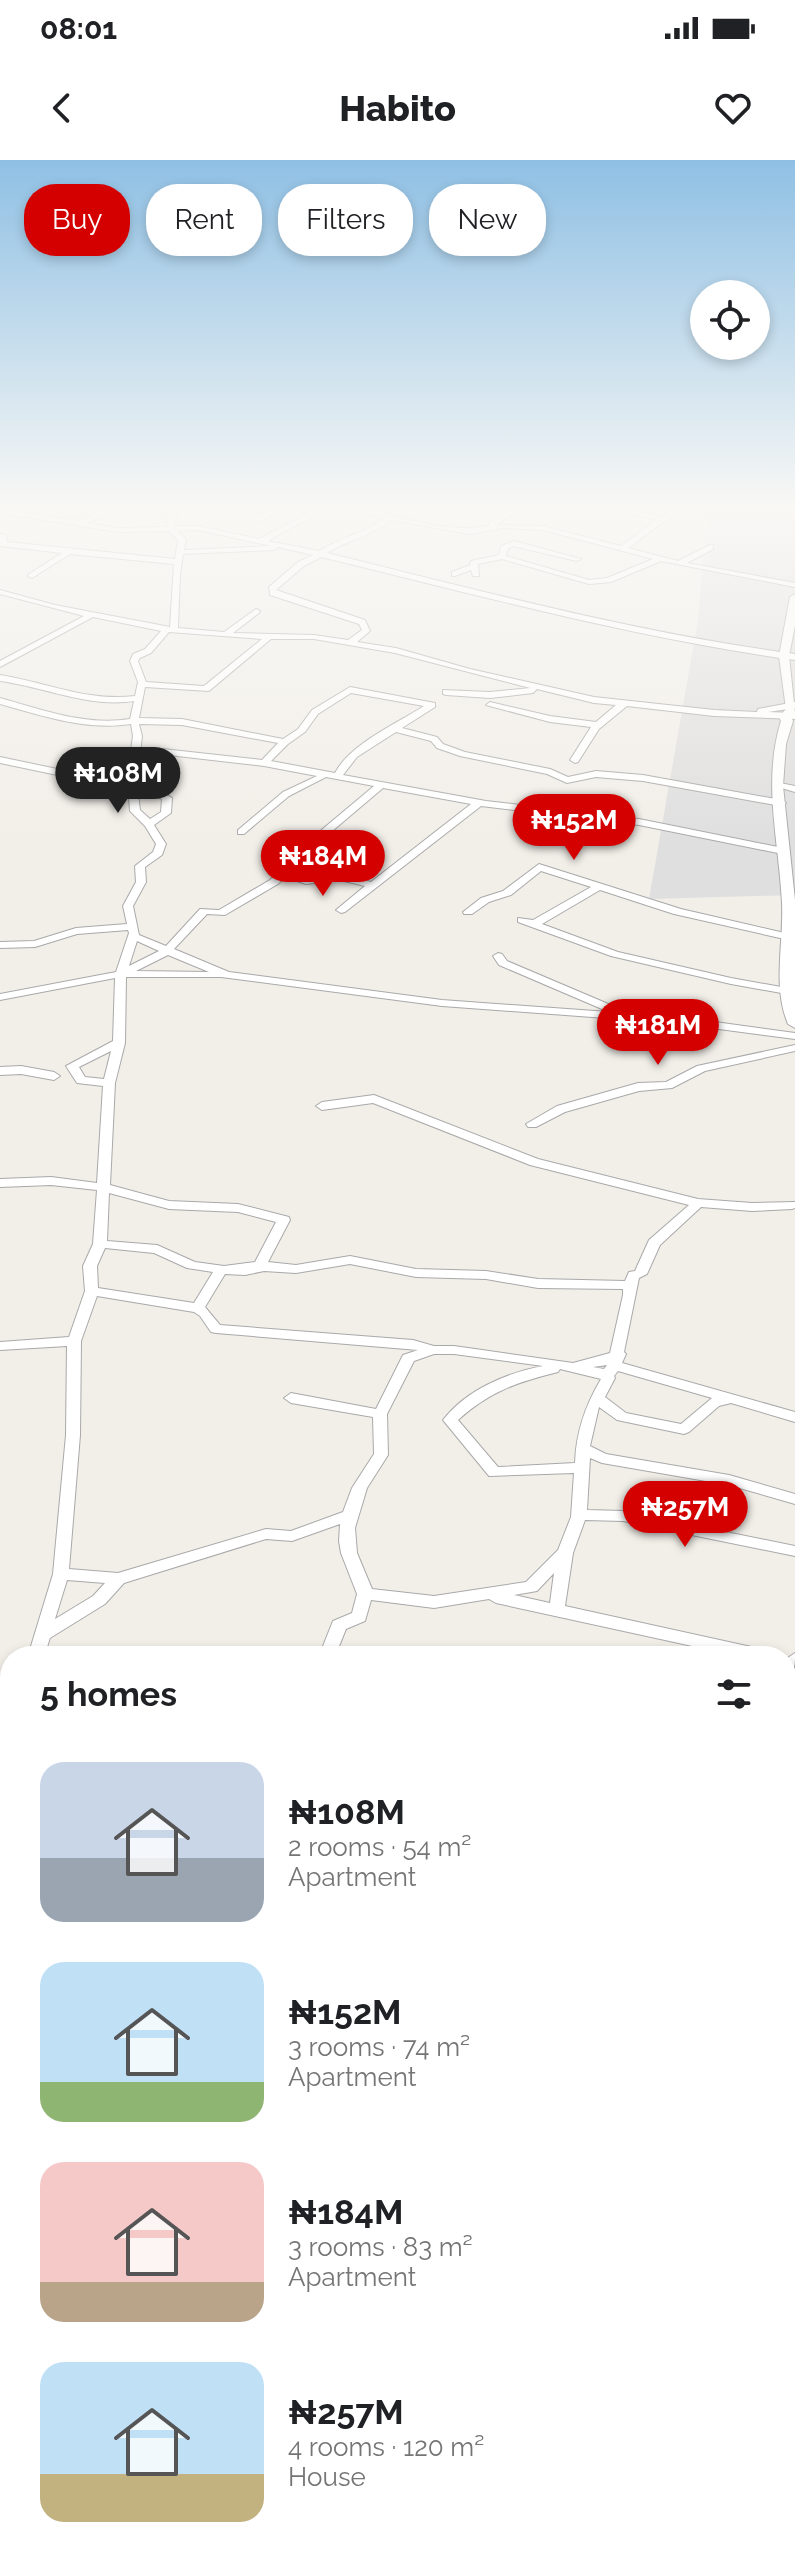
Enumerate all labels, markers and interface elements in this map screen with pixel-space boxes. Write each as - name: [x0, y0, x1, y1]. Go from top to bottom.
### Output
- text: 08:01: [40, 11, 117, 46]
- icon: back: [40, 86, 84, 130]
- icon: heart: [711, 86, 755, 130]
- text: Habito: [339, 87, 456, 129]
- chip: Buy: [24, 184, 130, 256]
- chip: Rent: [146, 184, 262, 256]
- chip: Filters: [278, 184, 413, 256]
- chip: New: [429, 184, 546, 256]
- map controls: [690, 280, 770, 360]
- button: locate: [690, 280, 770, 360]
- pin: ₦108M: [62, 747, 174, 815]
- text: ₦108M: [73, 758, 163, 788]
- pin: ₦152M: [518, 794, 630, 862]
- text: ₦152M: [531, 805, 617, 835]
- pin: ₦184M: [267, 830, 379, 898]
- text: ₦184M: [279, 841, 367, 871]
- pin: ₦181M: [602, 999, 714, 1067]
- text: ₦181M: [615, 1010, 701, 1040]
- pin: ₦257M: [629, 1481, 741, 1549]
- text: ₦257M: [641, 1492, 729, 1522]
- icon: filters: [712, 1672, 756, 1716]
- text: 5 homes: [40, 1674, 177, 1714]
- text: ₦108M: [288, 1792, 405, 1832]
- icon: home: [104, 1794, 200, 1890]
- text: 2 rooms · 54 m²: [288, 1832, 471, 1862]
- text: Apartment: [288, 1862, 417, 1892]
- text: ₦152M: [288, 1992, 402, 2032]
- icon: home: [104, 1994, 200, 2090]
- text: 3 rooms · 74 m²: [288, 2032, 470, 2062]
- text: Apartment: [288, 2062, 417, 2092]
- text: ₦184M: [288, 2192, 403, 2232]
- icon: home: [104, 2194, 200, 2290]
- text: 3 rooms · 83 m²: [288, 2232, 473, 2262]
- text: Apartment: [288, 2262, 417, 2292]
- text: ₦257M: [288, 2392, 404, 2432]
- icon: home: [104, 2394, 200, 2490]
- text: 4 rooms · 120 m²: [288, 2432, 484, 2462]
- text: House: [288, 2462, 366, 2492]

